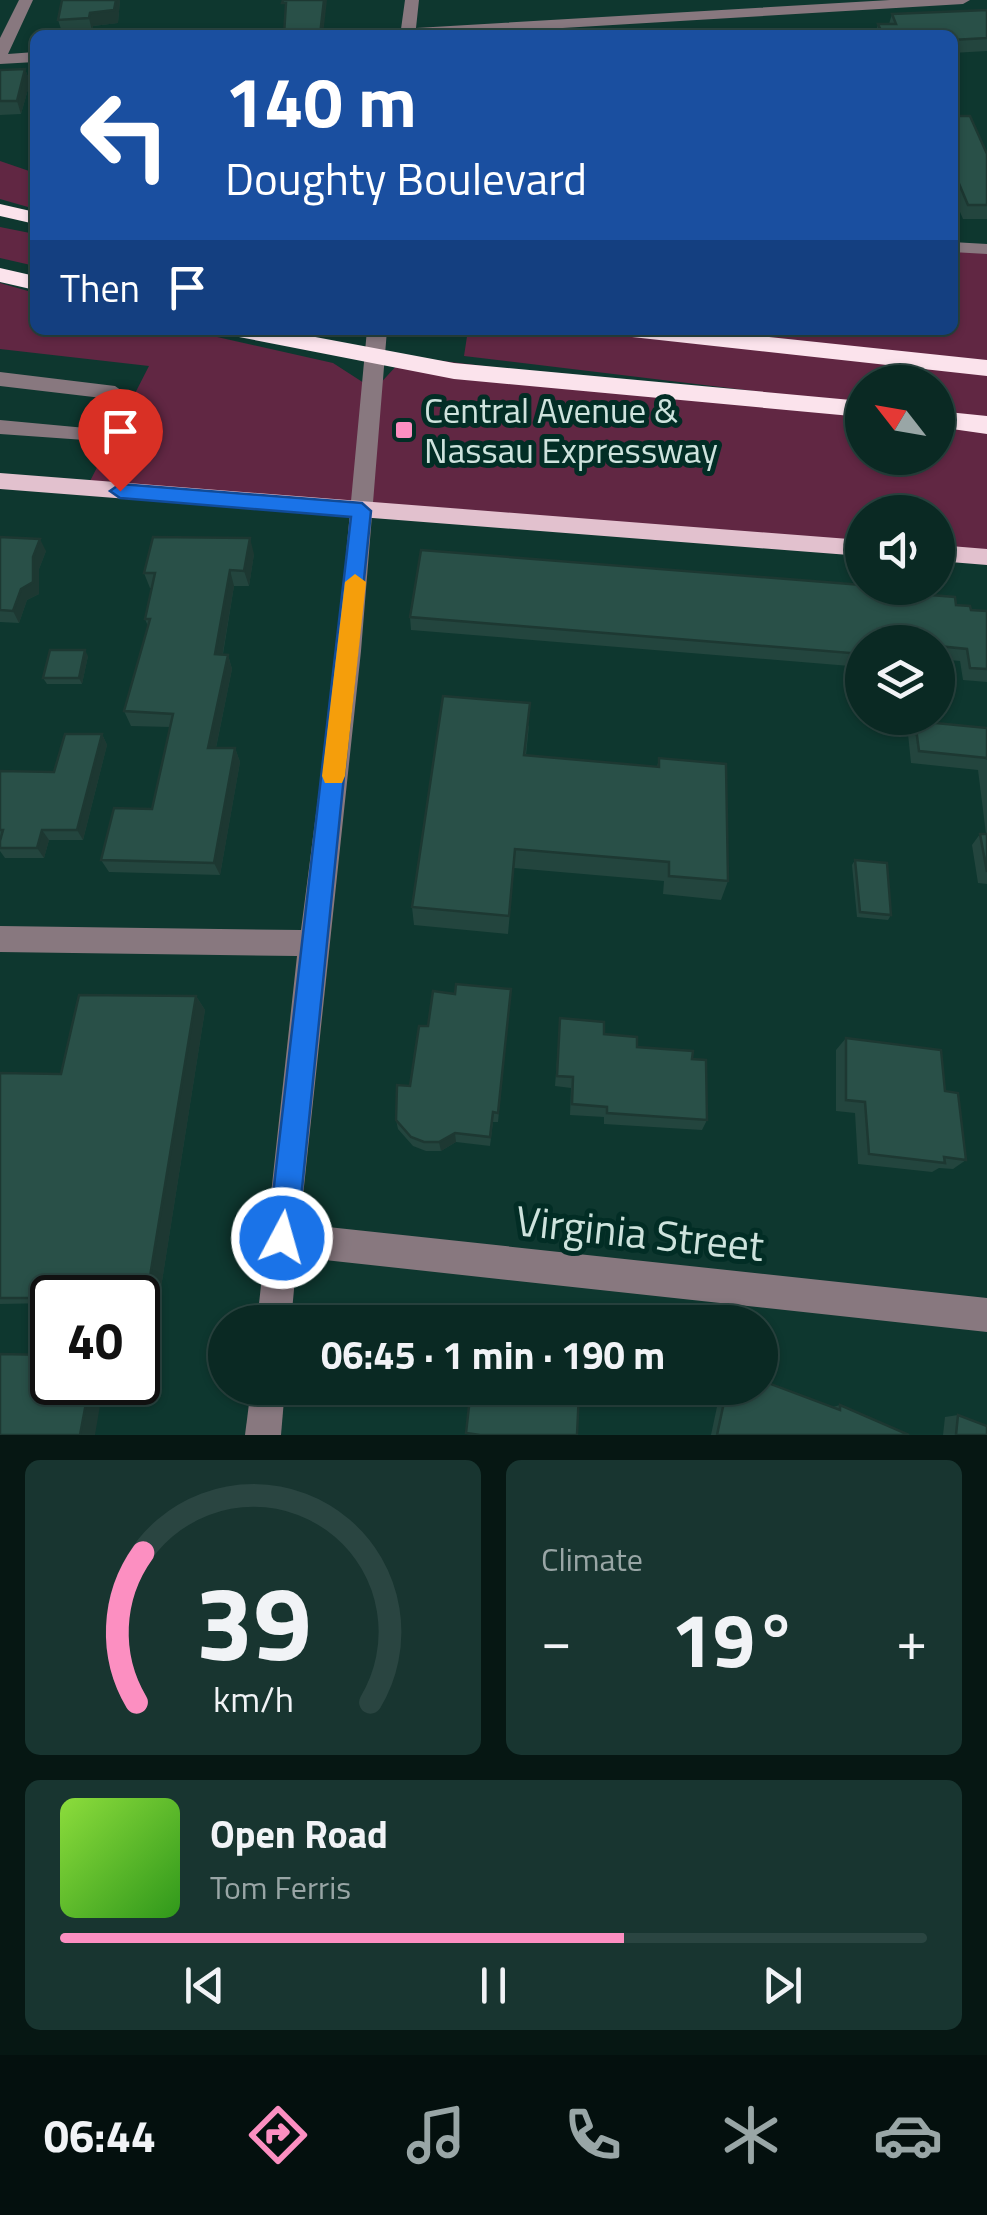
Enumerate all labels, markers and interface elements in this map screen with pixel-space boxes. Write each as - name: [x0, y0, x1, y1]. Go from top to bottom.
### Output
- text: 140 m: [225, 48, 417, 154]
- icon: left: [60, 70, 190, 200]
- text: Doughty Boulevard: [225, 144, 587, 212]
- text: Then: [60, 259, 140, 317]
- icon: arrive: [160, 260, 215, 315]
- north arrow: [845, 365, 955, 475]
- map controls: [845, 365, 955, 735]
- place label: Central Avenue & Nassau Expressway: [424, 383, 718, 477]
- pin: [78, 389, 163, 492]
- icon: arrive: [93, 404, 148, 459]
- marker: Central Avenue & Nassau Expressway: [393, 419, 415, 441]
- button: sound: [845, 495, 955, 605]
- button: layers: [845, 625, 955, 735]
- position arrow: [230, 1186, 334, 1290]
- street label: Virginia Street: [513, 1187, 767, 1277]
- speed limit sign: 40: [30, 1275, 160, 1405]
- text: 06:45 · 1 min · 190 m: [321, 1326, 665, 1384]
- text: Climate: [541, 1535, 643, 1583]
- text: 39: [195, 1542, 311, 1700]
- text: 19°: [671, 1582, 797, 1696]
- text: −: [541, 1598, 572, 1681]
- text: +: [896, 1598, 927, 1681]
- text: km/h: [213, 1671, 293, 1726]
- text: Open Road: [210, 1805, 388, 1863]
- text: Tom Ferris: [210, 1863, 351, 1911]
- icon: previous: [177, 1958, 232, 2013]
- icon: pause: [466, 1958, 521, 2013]
- icon: next: [755, 1958, 810, 2013]
- icon: directions: [243, 2100, 313, 2170]
- icon: music: [401, 2100, 471, 2170]
- icon: phone: [558, 2100, 628, 2170]
- icon: climate: [716, 2100, 786, 2170]
- icon: car: [873, 2100, 943, 2170]
- text: 06:44: [44, 2101, 156, 2169]

